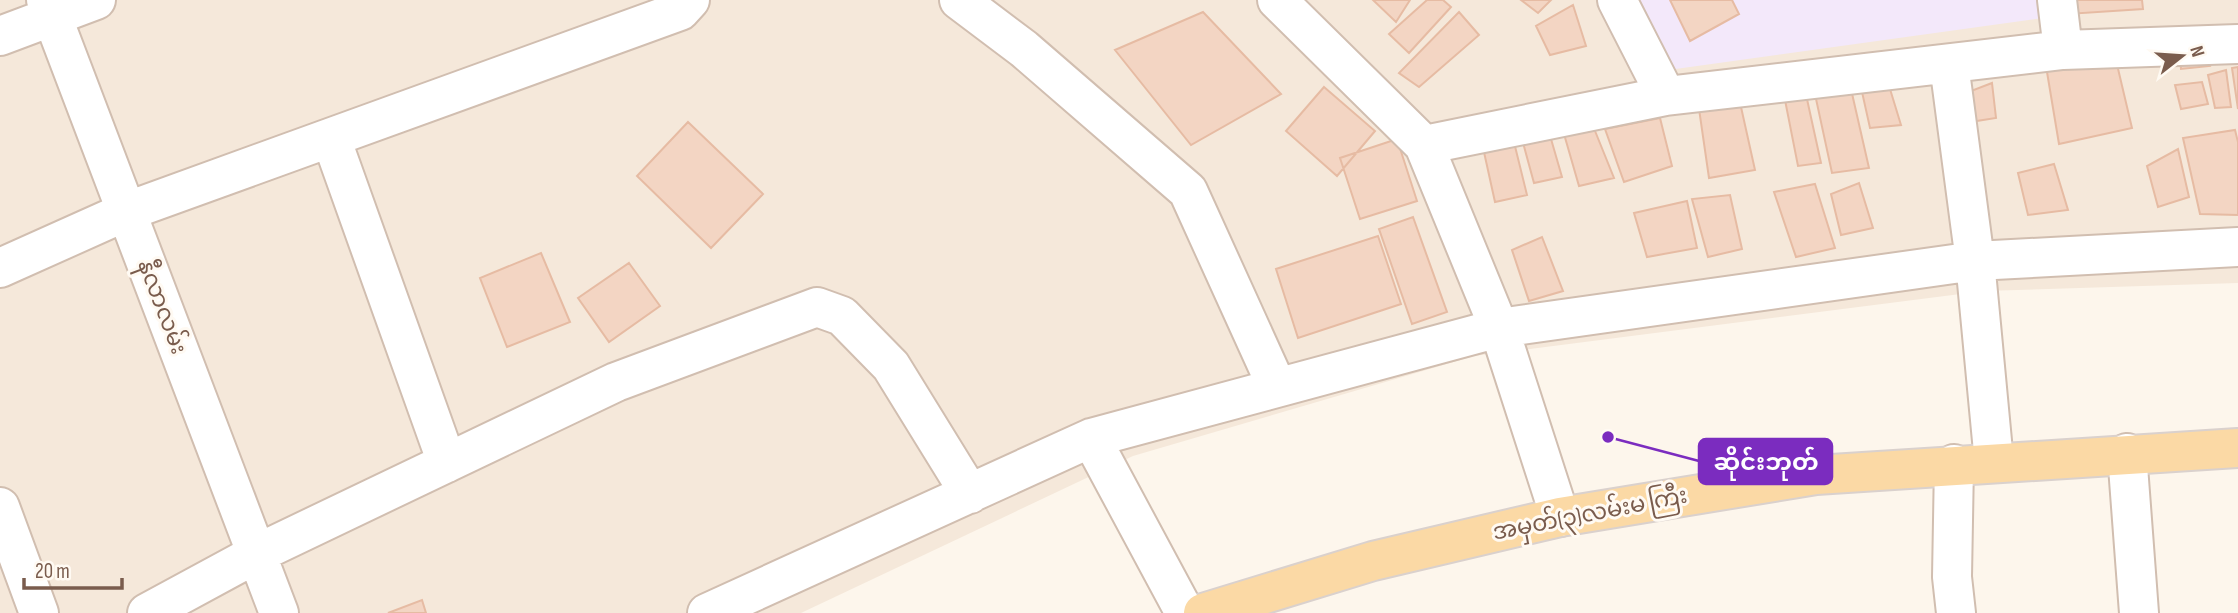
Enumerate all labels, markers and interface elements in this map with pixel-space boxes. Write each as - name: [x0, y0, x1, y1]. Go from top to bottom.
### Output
- north arrow: [2147, 21, 2217, 91]
- text: N: [2184, 43, 2209, 60]
- street label: နီလာလမ်း: [127, 255, 196, 360]
- callout: ဆိုင်းဘုတ်: [1699, 439, 1832, 484]
- text: ဆိုင်းဘုတ်: [1713, 446, 1819, 481]
- street label: အမှတ်(၃)လမ်းမ ကြီး: [1490, 478, 1691, 551]
- scale bar: [24, 546, 122, 590]
- text: 20 m: [35, 559, 70, 584]

